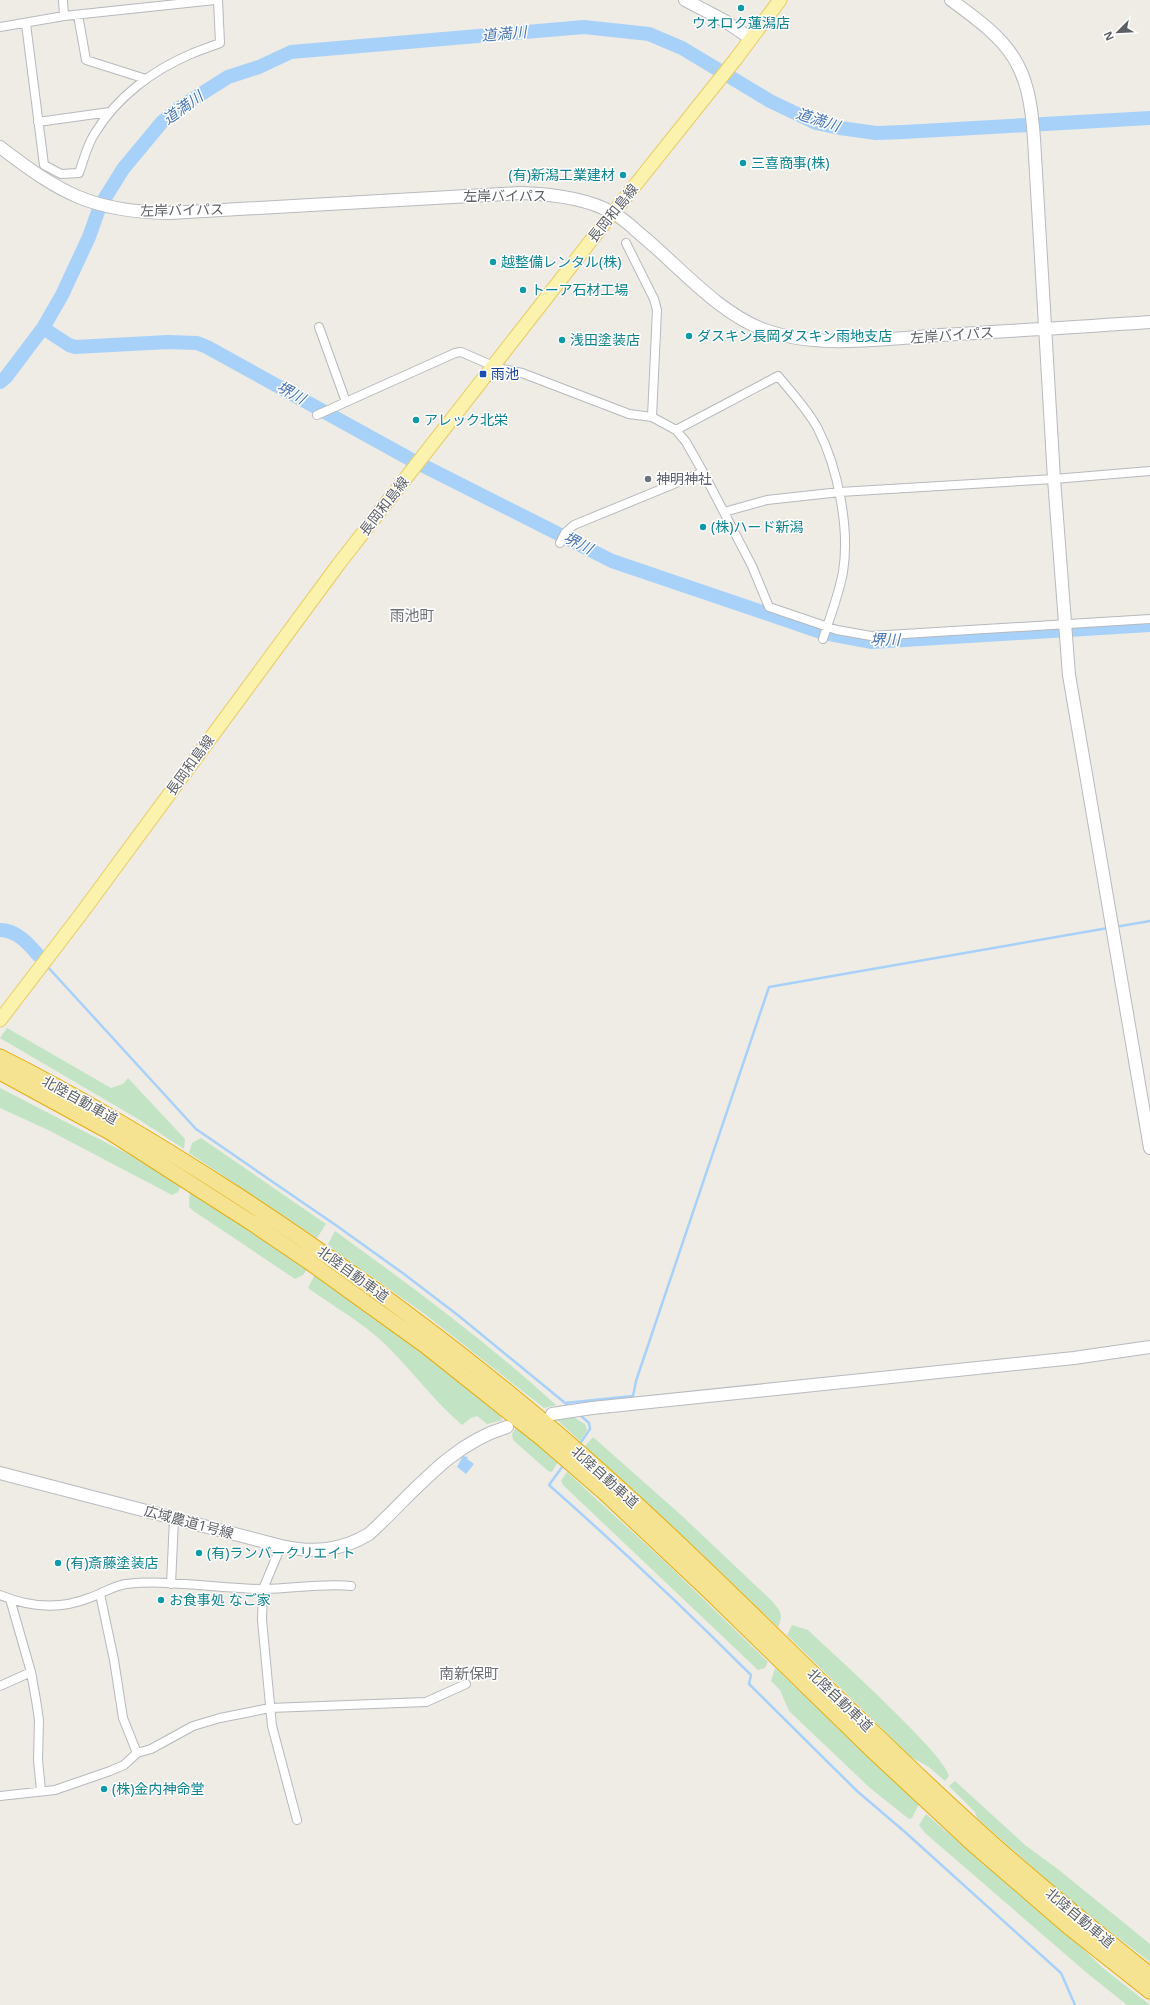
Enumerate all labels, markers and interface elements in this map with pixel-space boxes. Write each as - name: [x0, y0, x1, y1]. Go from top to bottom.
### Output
- marker: ウオロク蓮潟店: [736, 3, 746, 13]
- north arrow: [1098, 12, 1138, 52]
- place label: ウオロク蓮潟店: [692, 13, 790, 32]
- water label: 道満川: [481, 21, 529, 45]
- text: N: [1100, 29, 1117, 43]
- water label: 道満川: [158, 85, 208, 129]
- water label: 道満川: [794, 103, 845, 136]
- place label: 三喜商事(株): [751, 153, 829, 172]
- marker: 三喜商事(株): [738, 158, 748, 168]
- place label: (有)新潟工業建材: [509, 165, 615, 184]
- marker: (有)新潟工業建材: [618, 170, 628, 180]
- street label: 長岡和島線: [583, 180, 642, 246]
- street label: 左岸バイパス: [463, 186, 547, 205]
- street label: 左岸バイパス: [140, 199, 224, 220]
- place label: 越整備レンタル(株): [501, 252, 621, 271]
- marker: 越整備レンタル(株): [488, 257, 498, 267]
- place label: トーア石材工場: [531, 280, 628, 299]
- marker: トーア石材工場: [518, 285, 528, 295]
- street label: 左岸バイパス: [910, 322, 994, 347]
- place label: ダスキン長岡ダスキン雨地支店: [697, 326, 892, 345]
- place label: 浅田塗装店: [570, 330, 640, 349]
- marker: ダスキン長岡ダスキン雨地支店: [684, 331, 694, 341]
- marker: 浅田塗装店: [557, 335, 567, 345]
- place label: 雨池: [491, 364, 519, 383]
- marker: 雨池: [478, 369, 488, 379]
- water label: 堺川: [274, 376, 311, 409]
- place label: アレック北栄: [424, 410, 508, 429]
- marker: アレック北栄: [411, 415, 421, 425]
- place label: 神明神社: [656, 469, 712, 488]
- street label: 長岡和島線: [355, 472, 413, 539]
- marker: 神明神社: [643, 474, 653, 484]
- place label: (株)ハード新潟: [711, 517, 803, 536]
- marker: (株)ハード新潟: [698, 522, 708, 532]
- water label: 堺川: [561, 526, 598, 559]
- district label: 雨池町: [389, 605, 435, 625]
- water label: 堺川: [870, 629, 902, 649]
- street label: 長岡和島線: [161, 731, 218, 799]
- street label: 北陸自動車道: [39, 1071, 122, 1128]
- street label: 北陸自動車道: [314, 1241, 393, 1306]
- street label: 北陸自動車道: [568, 1441, 643, 1512]
- street label: 広域農道1号線: [142, 1500, 236, 1543]
- place label: (有)ランバークリエイト: [207, 1543, 355, 1562]
- marker: (有)ランバークリエイト: [194, 1548, 204, 1558]
- place label: (有)斎藤塗装店: [66, 1553, 158, 1572]
- marker: (有)斎藤塗装店: [53, 1558, 63, 1568]
- place label: お食事処 なご家: [169, 1590, 271, 1609]
- marker: お食事処 なご家: [156, 1595, 166, 1605]
- district label: 南新保町: [439, 1663, 499, 1683]
- street label: 北陸自動車道: [804, 1664, 877, 1736]
- place label: (株)金内神命堂: [112, 1779, 204, 1798]
- marker: (株)金内神命堂: [99, 1784, 109, 1794]
- street label: 北陸自動車道: [1042, 1883, 1119, 1952]

